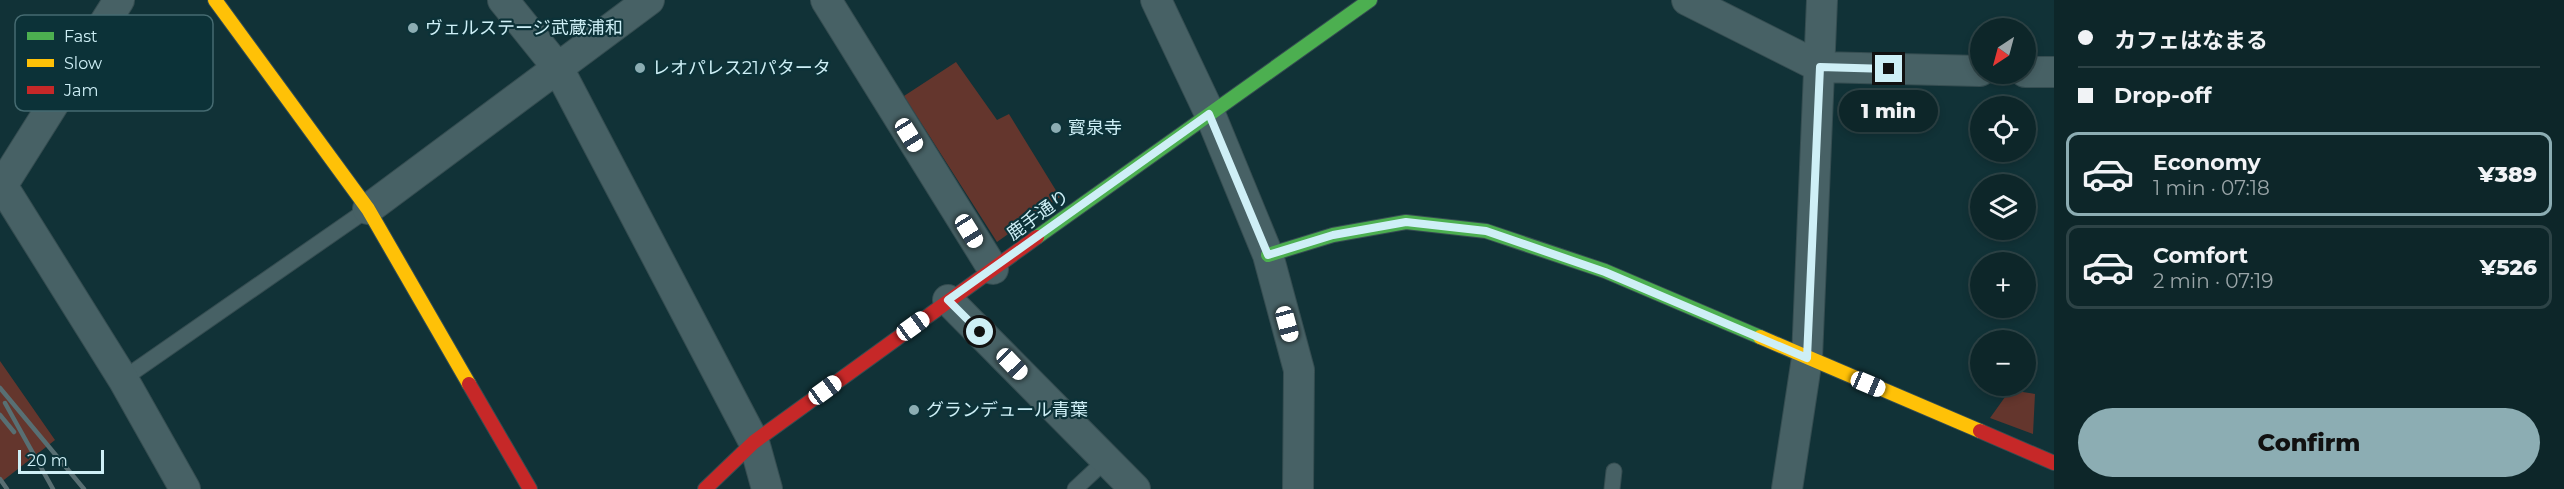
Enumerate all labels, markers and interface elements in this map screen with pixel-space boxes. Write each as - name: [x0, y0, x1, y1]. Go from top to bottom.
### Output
- legend: [15, 15, 213, 111]
- place label: ヴェルステージ武蔵浦和: [425, 17, 623, 39]
- north arrow: [1970, 18, 2036, 84]
- map controls: [1970, 18, 2036, 396]
- marker: ヴェルステージ武蔵浦和: [406, 21, 420, 35]
- text: Fast: [64, 27, 98, 46]
- text: カフェはなまる: [2114, 27, 2268, 54]
- text: Slow: [64, 54, 102, 73]
- route end: [1875, 55, 1902, 82]
- place label: レオパレス21パタータ: [652, 57, 831, 79]
- marker: レオパレス21パタータ: [633, 61, 647, 75]
- text: Jam: [63, 81, 98, 100]
- text: Drop-off: [2114, 82, 2212, 109]
- callout: 1 min: [1840, 90, 1938, 132]
- button: locate: [1970, 96, 2036, 162]
- text: 1 min: [1861, 99, 1916, 123]
- car: [892, 115, 926, 155]
- place label: 寳泉寺: [1068, 117, 1122, 139]
- marker: 寳泉寺: [1049, 121, 1063, 135]
- icon: car: [2081, 147, 2135, 201]
- text: Economy: [2153, 149, 2261, 176]
- text: ¥389: [2478, 161, 2537, 188]
- button: layers: [1970, 174, 2036, 240]
- text: 1 min · 07:18: [2153, 176, 2270, 200]
- street label: 鹿手通り: [1002, 185, 1074, 245]
- car: [952, 211, 986, 251]
- icon: car: [2081, 240, 2135, 294]
- text: Comfort: [2153, 242, 2248, 269]
- button: +: [1970, 252, 2036, 318]
- text: ¥526: [2480, 254, 2537, 281]
- text: 2 min · 07:19: [2153, 269, 2273, 293]
- car: [1274, 304, 1300, 344]
- car: [893, 308, 933, 344]
- route start: [966, 318, 993, 345]
- button: −: [1970, 330, 2036, 396]
- car: [993, 345, 1031, 383]
- car: [1848, 369, 1888, 399]
- car: [805, 372, 845, 408]
- place label: グランデュール青葉: [926, 399, 1088, 421]
- marker: グランデュール青葉: [907, 403, 921, 417]
- button: Confirm: [2078, 408, 2540, 477]
- scale bar: [18, 447, 104, 474]
- text: 20 m: [27, 451, 68, 470]

